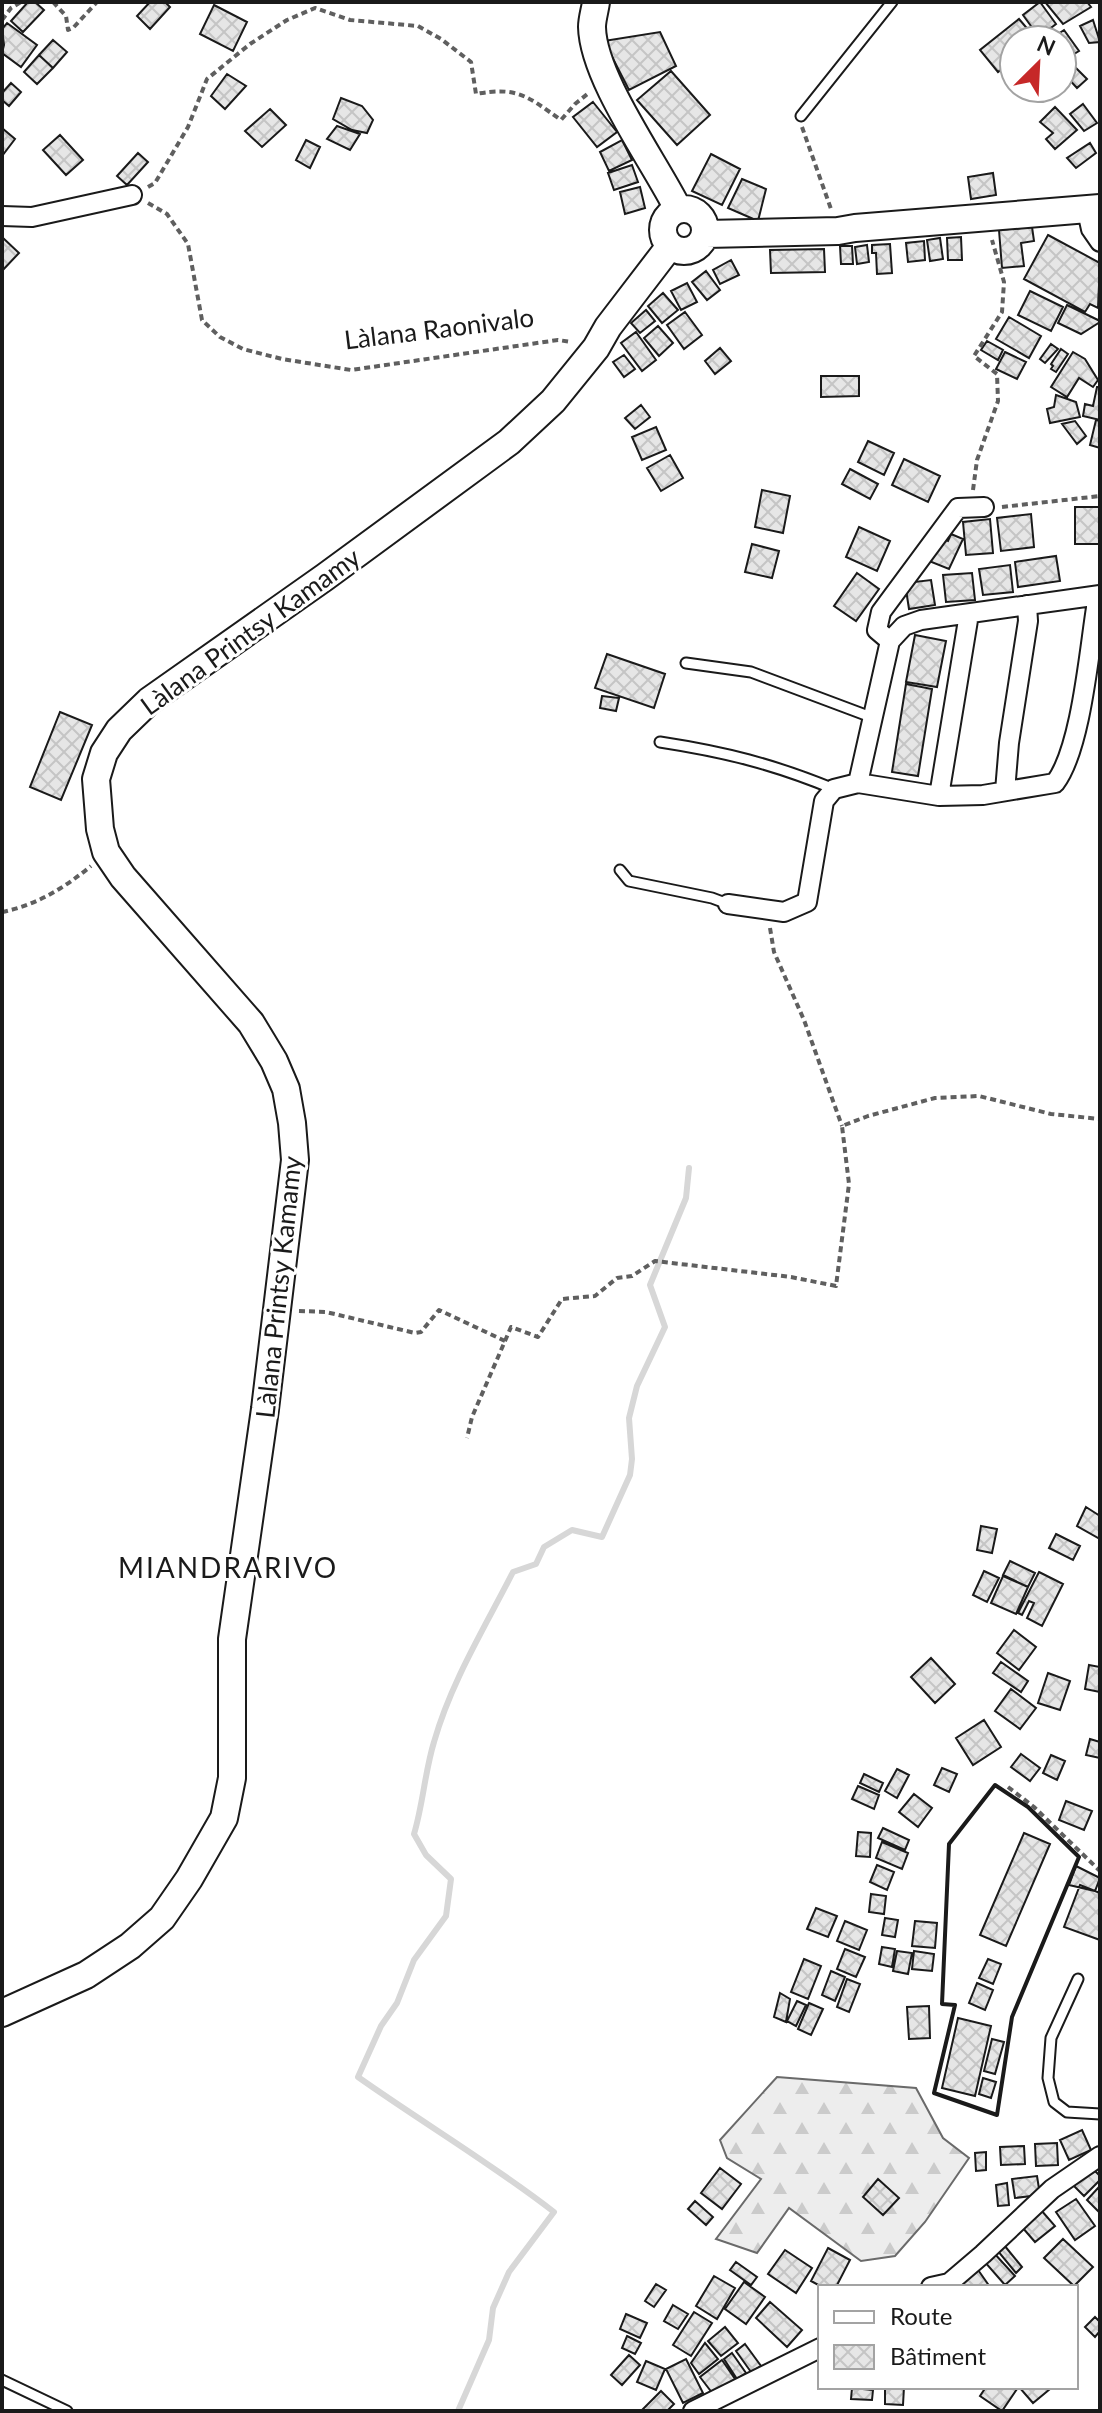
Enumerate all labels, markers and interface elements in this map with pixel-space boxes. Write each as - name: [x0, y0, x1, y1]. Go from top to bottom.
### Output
- north arrow: [998, 24, 1078, 104]
- text: N: [1033, 29, 1060, 61]
- street label: Làlana Raonivalo: [342, 300, 536, 356]
- street label: Làlana Printsy Kamamy: [134, 540, 366, 721]
- street label: Làlana Printsy Kamamy: [248, 1154, 308, 1420]
- district label: MIANDRARIVO: [118, 1550, 338, 1584]
- legend: [818, 2285, 1078, 2389]
- text: Route: [890, 2301, 952, 2330]
- text: Bâtiment: [890, 2341, 987, 2370]

